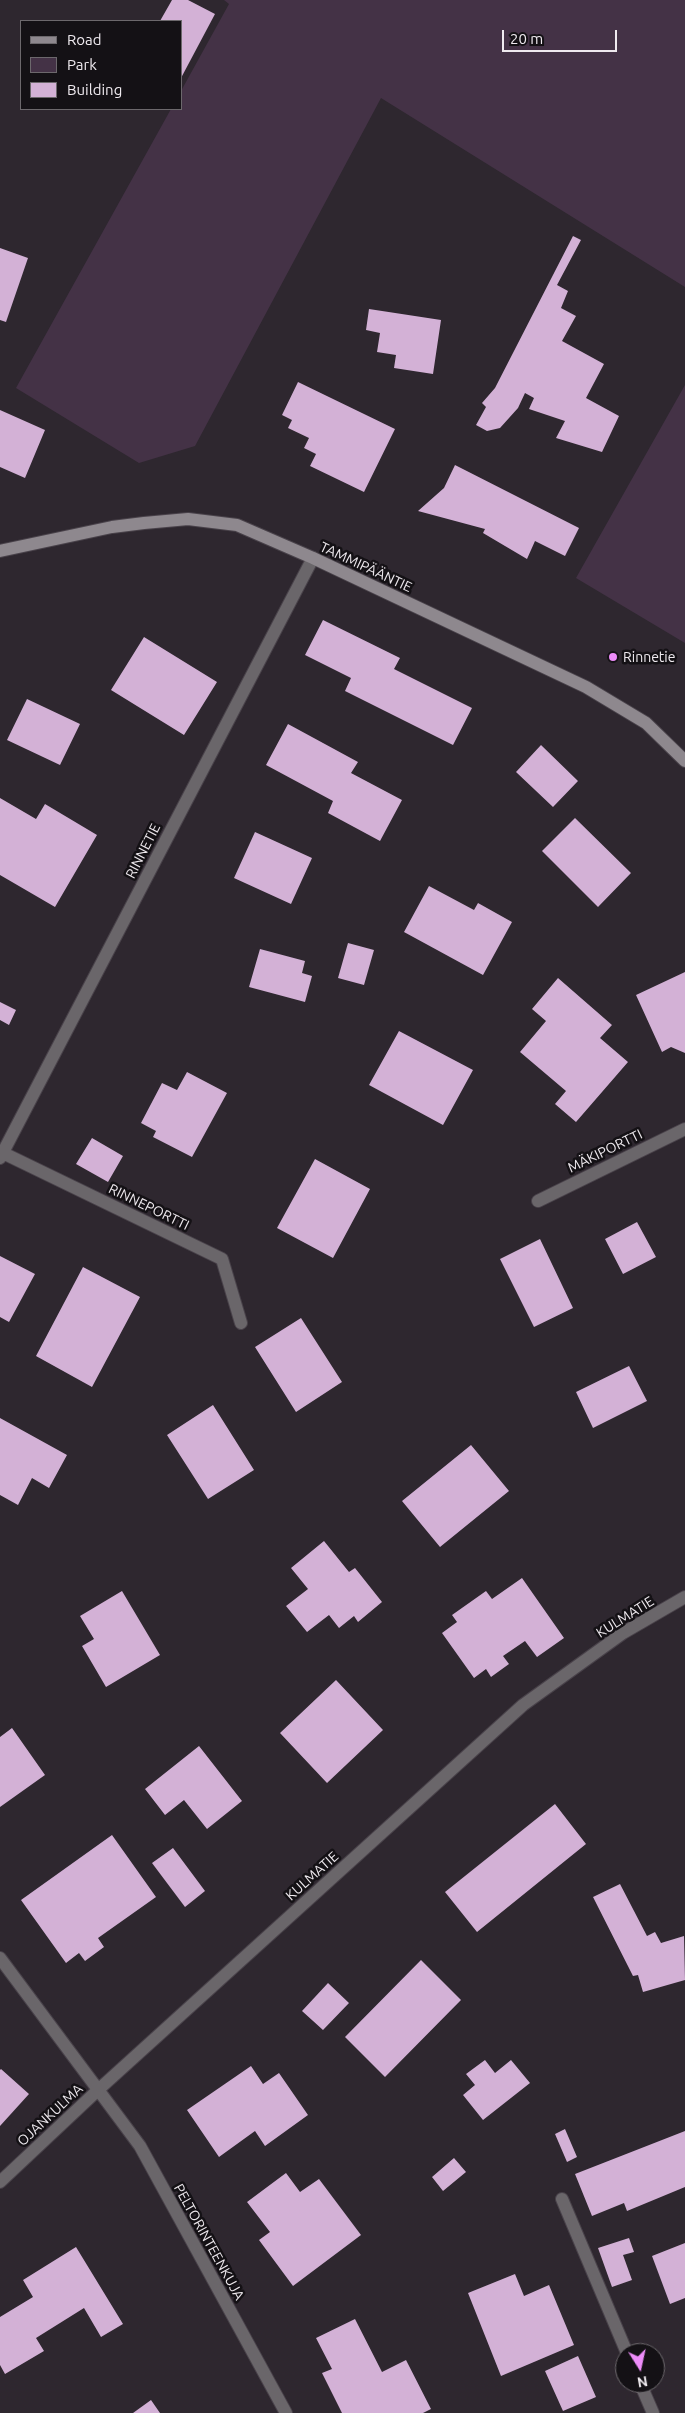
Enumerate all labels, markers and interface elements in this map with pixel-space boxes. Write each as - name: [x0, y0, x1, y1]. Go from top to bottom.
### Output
- legend: [20, 20, 182, 110]
- scale bar: [505, 20, 620, 52]
- text: 20 m: [510, 30, 543, 47]
- text: Road: [67, 31, 102, 48]
- text: Park: [67, 56, 97, 73]
- text: Building: [67, 81, 122, 98]
- street label: TAMMIPÄÄNTIE: [317, 538, 415, 596]
- place label: Rinnetie: [623, 649, 675, 665]
- marker: Rinnetie: [607, 651, 619, 663]
- street label: RINNETIE: [122, 821, 164, 881]
- street label: MÄKIPORTTI: [565, 1126, 645, 1176]
- street label: RINNEPORTTI: [106, 1180, 192, 1234]
- street label: KULMATIE: [593, 1593, 657, 1641]
- street label: KULMATIE: [282, 1848, 342, 1904]
- street label: OJANKULMA: [14, 2081, 86, 2149]
- street label: PELTORINTEENKUJA: [170, 2181, 248, 2303]
- north arrow: [615, 2343, 665, 2393]
- text: N: [636, 2373, 649, 2391]

